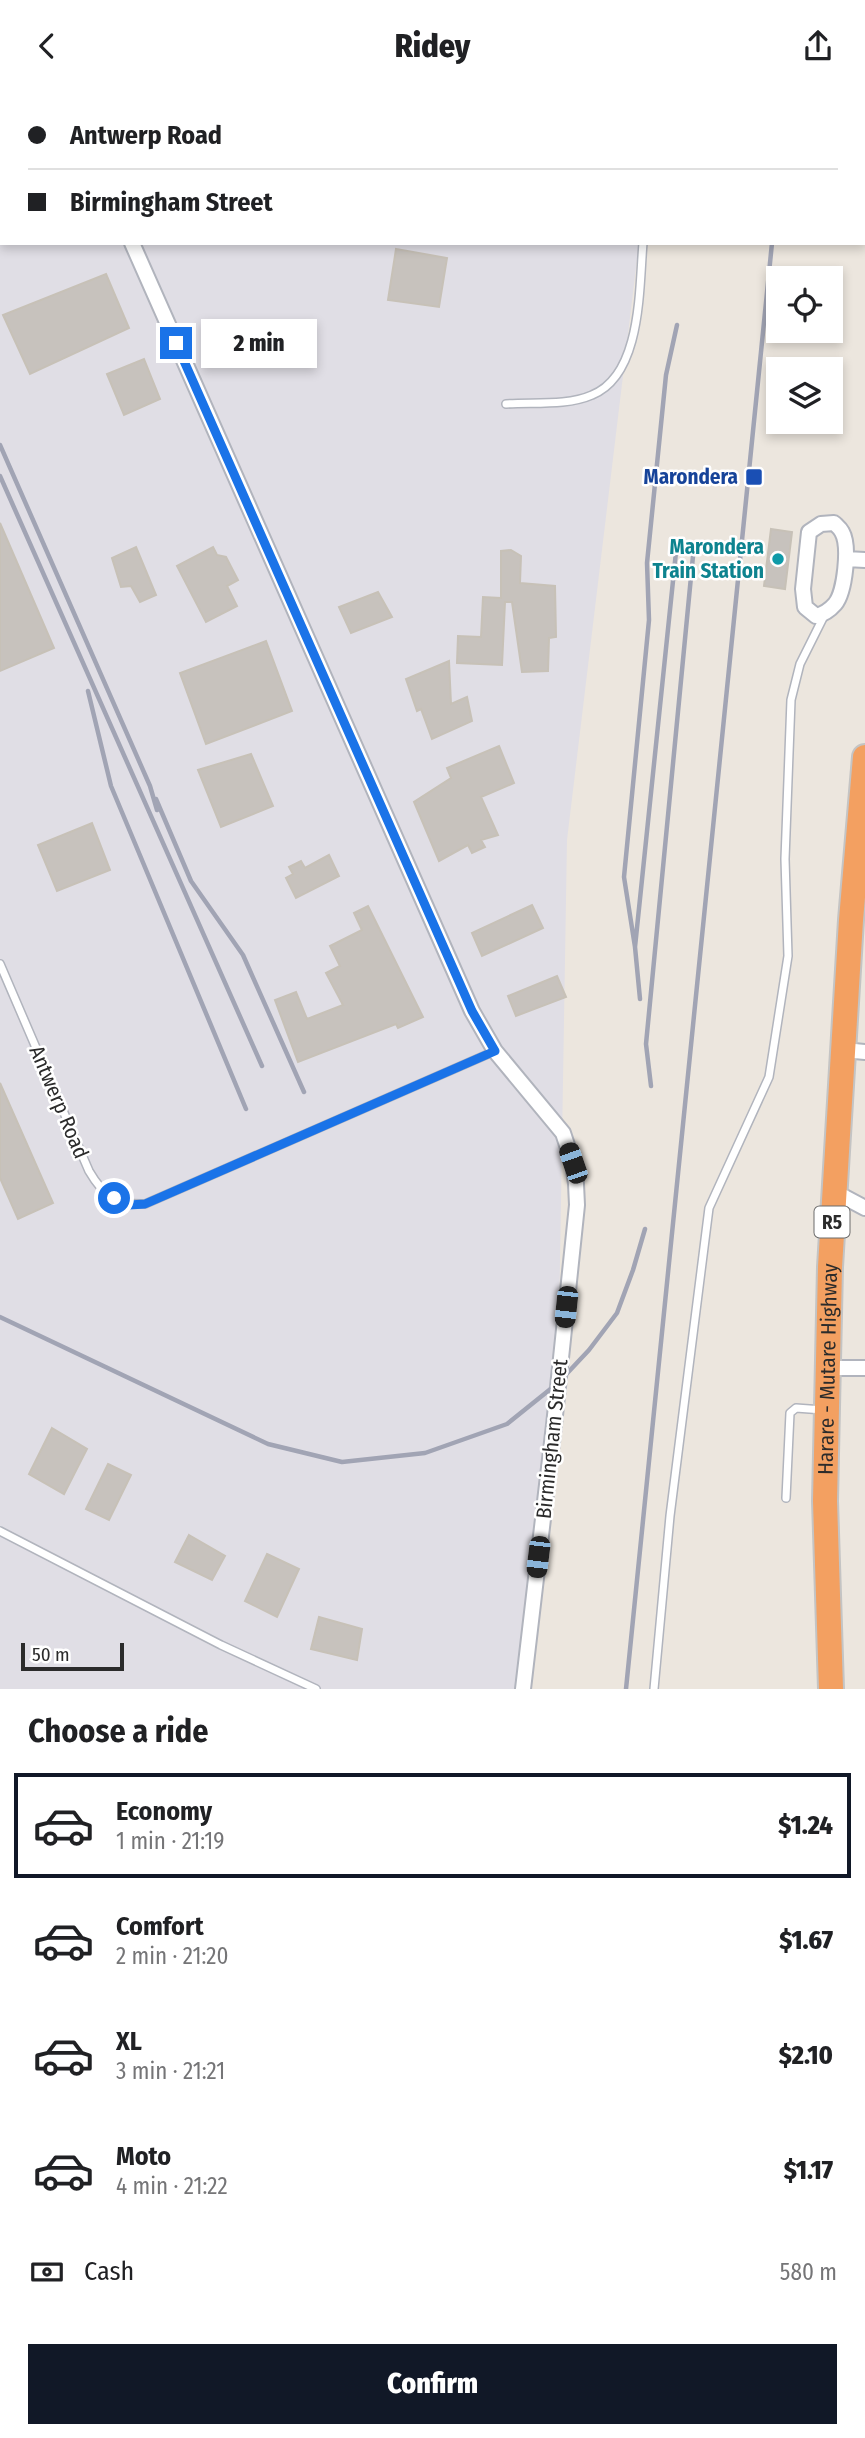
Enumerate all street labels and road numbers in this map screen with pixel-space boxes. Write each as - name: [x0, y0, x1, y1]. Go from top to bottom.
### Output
- street label: Antwerp Road: [24, 1042, 94, 1162]
- road number: R5: [814, 1207, 850, 1238]
- street label: Harare - Mutare Highway: [813, 1262, 843, 1475]
- street label: Birmingham Street: [531, 1358, 573, 1520]

